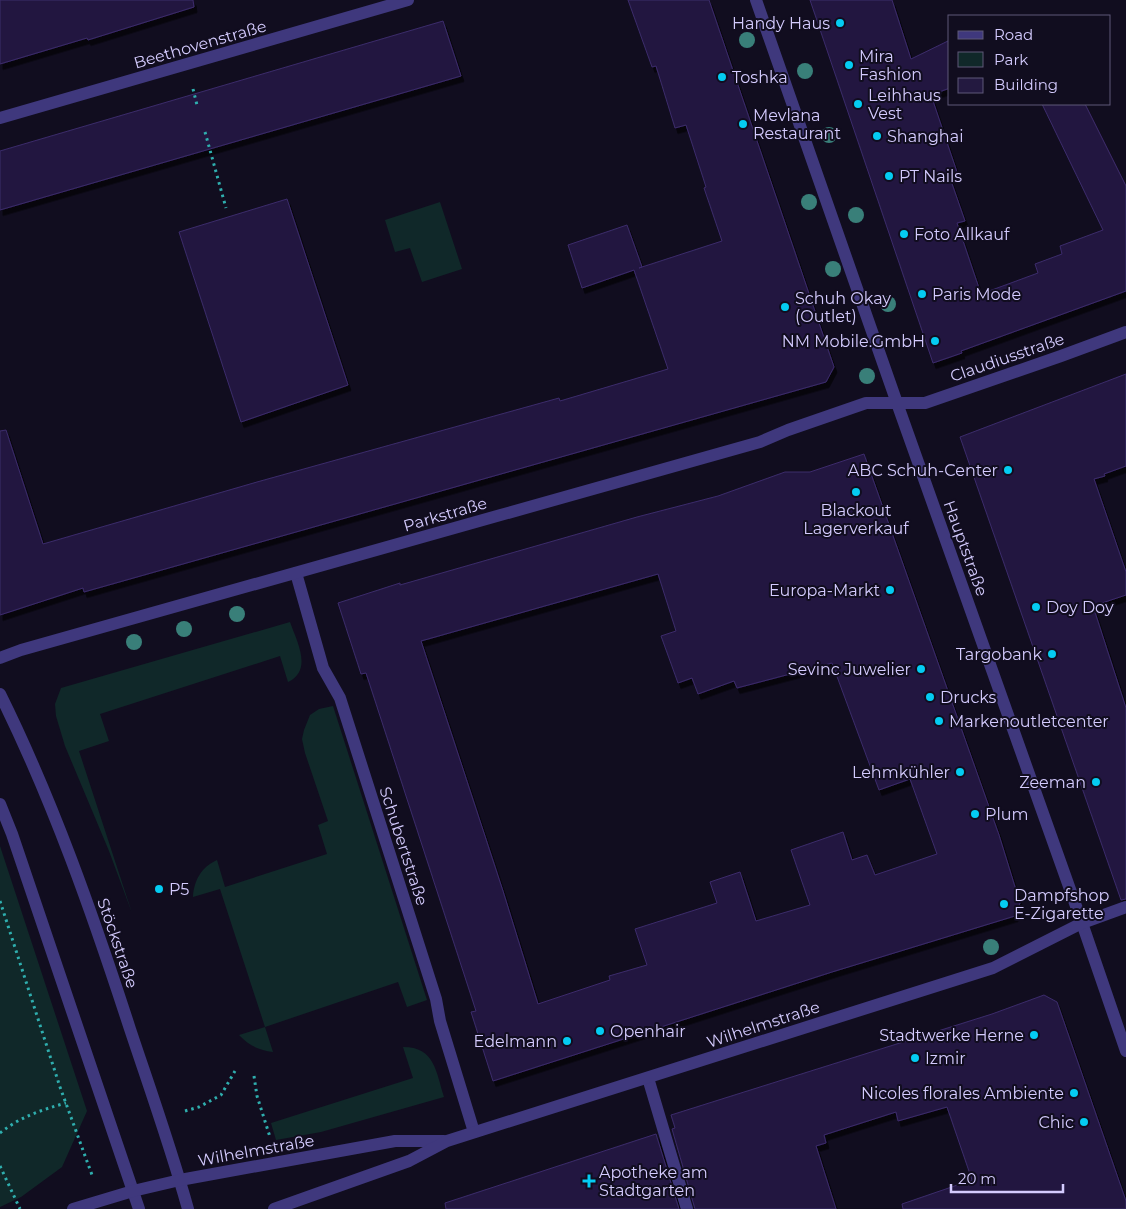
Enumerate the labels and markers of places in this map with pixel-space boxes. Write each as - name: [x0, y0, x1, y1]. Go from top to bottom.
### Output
- place label: Handy Haus: [732, 14, 830, 33]
- marker: Handy Haus: [834, 17, 846, 29]
- place label: Mira Fashion: [859, 47, 922, 84]
- marker: Mira Fashion: [843, 59, 855, 71]
- place label: Toshka: [732, 68, 788, 87]
- marker: Toshka: [716, 71, 728, 83]
- place label: Leihhaus Vest: [868, 86, 941, 123]
- marker: Leihhaus Vest: [852, 98, 864, 110]
- place label: Mevlana Restaurant: [753, 106, 841, 143]
- marker: Mevlana Restaurant: [737, 118, 749, 130]
- place label: Shanghai: [887, 127, 963, 146]
- marker: Shanghai: [871, 130, 883, 142]
- place label: PT Nails: [899, 167, 962, 186]
- marker: PT Nails: [883, 170, 895, 182]
- place label: Foto Allkauf: [914, 225, 1010, 244]
- marker: Foto Allkauf: [898, 228, 910, 240]
- place label: Paris Mode: [932, 285, 1021, 304]
- marker: Paris Mode: [916, 288, 928, 300]
- place label: Schuh Okay (Outlet): [795, 289, 891, 326]
- marker: Schuh Okay (Outlet): [779, 301, 791, 313]
- place label: NM Mobile.GmbH: [782, 332, 925, 351]
- marker: NM Mobile.GmbH: [929, 335, 941, 347]
- place label: ABC Schuh-Center: [848, 461, 998, 480]
- marker: ABC Schuh-Center: [1002, 464, 1014, 476]
- marker: Blackout Lagerverkauf: [850, 486, 862, 498]
- place label: Blackout Lagerverkauf: [803, 501, 909, 538]
- place label: Europa-Markt: [769, 581, 881, 600]
- marker: Europa-Markt: [884, 584, 896, 596]
- place label: Doy Doy: [1046, 598, 1114, 617]
- marker: Doy Doy: [1030, 601, 1042, 613]
- place label: Targobank: [956, 645, 1042, 664]
- marker: Targobank: [1046, 648, 1058, 660]
- place label: Sevinc Juwelier: [788, 660, 911, 679]
- marker: Sevinc Juwelier: [915, 663, 927, 675]
- place label: Drucks: [940, 688, 997, 707]
- marker: Drucks: [924, 691, 936, 703]
- place label: Markenoutletcenter: [949, 712, 1109, 731]
- marker: Markenoutletcenter: [933, 715, 945, 727]
- place label: Lehmkühler: [852, 763, 950, 782]
- marker: Lehmkühler: [954, 766, 966, 778]
- place label: Zeeman: [1019, 773, 1086, 792]
- marker: Zeeman: [1090, 776, 1102, 788]
- place label: Plum: [985, 805, 1029, 824]
- marker: Plum: [969, 808, 981, 820]
- place label: P5: [169, 880, 189, 899]
- marker: P5: [153, 883, 165, 895]
- place label: Dampfshop E-Zigarette: [1014, 886, 1110, 923]
- marker: Dampfshop E-Zigarette: [998, 898, 1010, 910]
- place label: Openhair: [610, 1022, 686, 1041]
- marker: Openhair: [594, 1025, 606, 1037]
- place label: Stadtwerke Herne: [879, 1026, 1024, 1045]
- marker: Stadtwerke Herne: [1028, 1029, 1040, 1041]
- place label: Edelmann: [474, 1032, 557, 1051]
- marker: Edelmann: [561, 1035, 573, 1047]
- place label: Izmir: [925, 1049, 966, 1068]
- marker: Izmir: [909, 1052, 921, 1064]
- place label: Nicoles florales Ambiente: [861, 1084, 1064, 1103]
- marker: Nicoles florales Ambiente: [1068, 1087, 1080, 1099]
- place label: Chic: [1039, 1113, 1074, 1132]
- marker: Chic: [1078, 1116, 1090, 1128]
- place label: Apotheke am Stadtgarten: [599, 1163, 708, 1200]
- marker: Apotheke am Stadtgarten: [583, 1175, 595, 1187]

